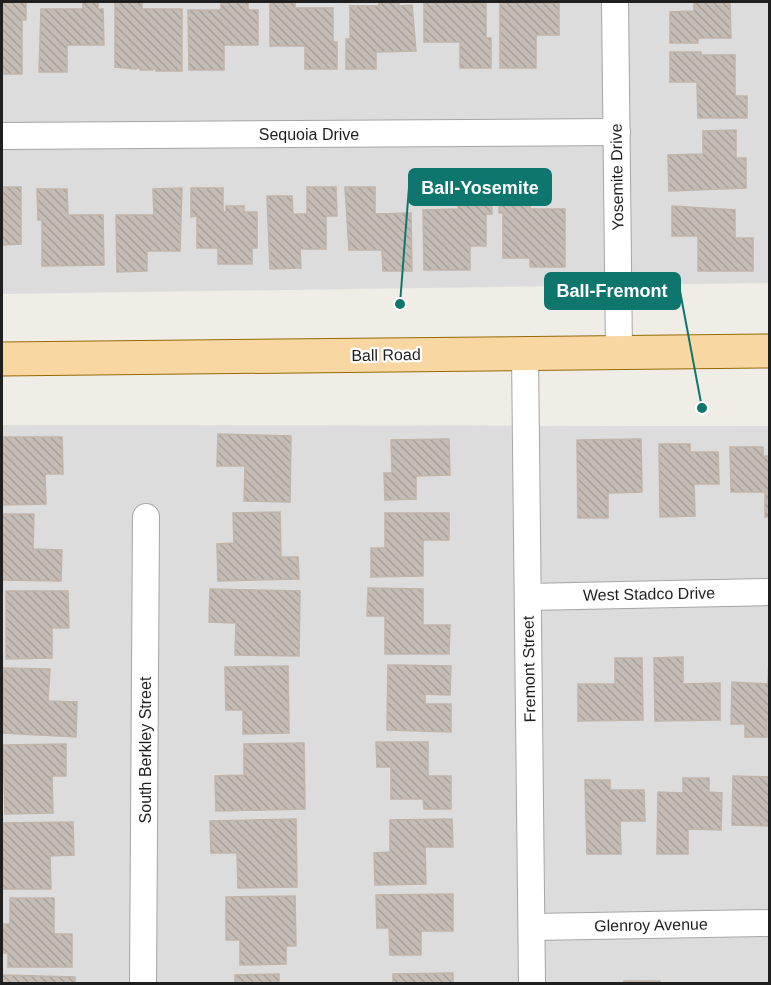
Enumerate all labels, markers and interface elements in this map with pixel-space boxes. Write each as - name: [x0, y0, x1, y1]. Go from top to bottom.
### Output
- street label: Yosemite Drive: [608, 123, 626, 231]
- street label: Sequoia Drive: [259, 126, 359, 143]
- callout: Ball-Yosemite: [409, 169, 551, 205]
- text: Ball-Yosemite: [421, 178, 539, 198]
- callout: Ball-Fremont: [545, 273, 680, 309]
- text: Ball-Fremont: [556, 281, 668, 301]
- street label: Ball Road: [351, 346, 421, 364]
- street label: West Stadco Drive: [583, 584, 715, 604]
- street label: Fremont Street: [520, 615, 538, 722]
- street label: South Berkley Street: [137, 676, 154, 823]
- street label: Glenroy Avenue: [594, 916, 708, 934]

